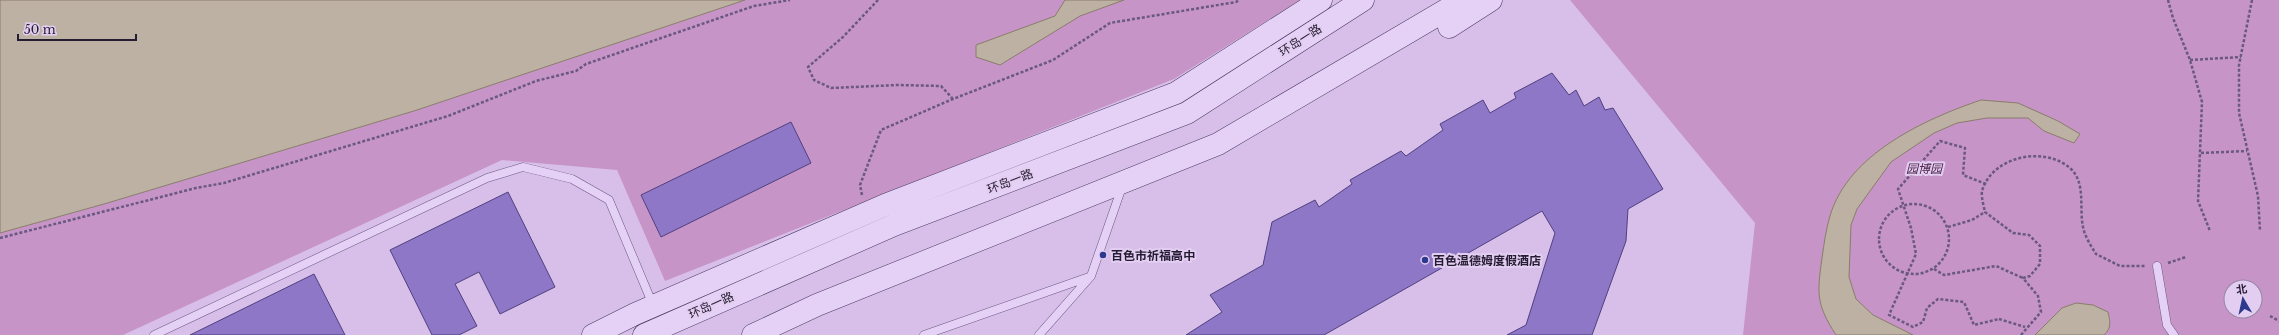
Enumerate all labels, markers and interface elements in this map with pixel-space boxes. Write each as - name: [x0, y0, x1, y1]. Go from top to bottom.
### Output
- scale bar: [18, 16, 136, 42]
- street label: 环岛一路: [1276, 21, 1324, 59]
- text: 50 m: [24, 22, 56, 37]
- park label: 园博园: [1906, 161, 1944, 176]
- street label: 环岛一路: [985, 165, 1035, 197]
- place label: 百色市祈福高中: [1111, 248, 1195, 263]
- marker: 百色市祈福高中: [1098, 250, 1108, 260]
- place label: 百色温德姆度假酒店: [1433, 253, 1541, 268]
- marker: 百色温德姆度假酒店: [1420, 255, 1430, 265]
- north arrow: [2223, 279, 2263, 319]
- text: 北: [2235, 281, 2248, 297]
- street label: 环岛一路: [686, 288, 736, 322]

